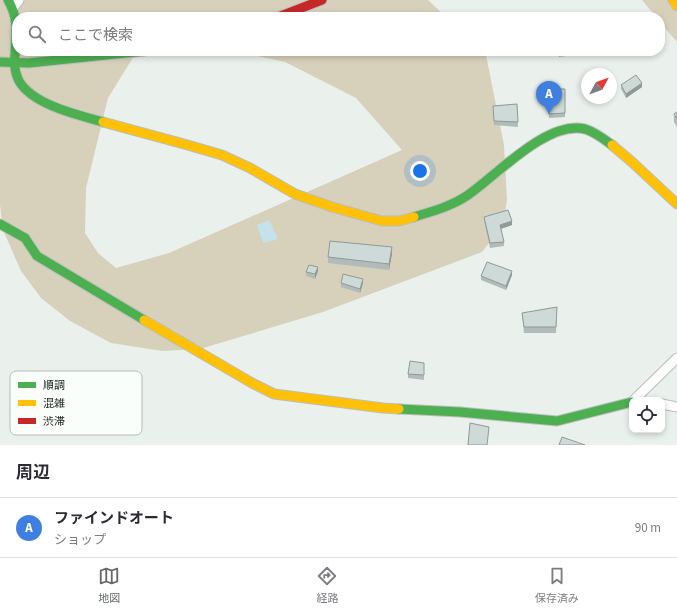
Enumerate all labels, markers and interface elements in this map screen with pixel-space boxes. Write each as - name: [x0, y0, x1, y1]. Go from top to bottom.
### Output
- search box: [12, 12, 665, 56]
- icon: search: [26, 23, 48, 45]
- text: ここで検索: [58, 25, 133, 46]
- north arrow: [581, 68, 617, 104]
- pin: A: [536, 81, 562, 114]
- your location: [410, 161, 430, 181]
- legend: [10, 371, 142, 435]
- text: 順調: [43, 378, 65, 393]
- text: 混雑: [43, 396, 65, 411]
- map controls: [629, 397, 665, 433]
- button: locate: [629, 397, 665, 433]
- text: 渋滞: [43, 414, 65, 429]
- text: 周辺: [16, 461, 50, 485]
- text: ファインドオート: [54, 508, 174, 529]
- text: A: [25, 519, 33, 537]
- text: 90 m: [635, 519, 661, 537]
- text: ショップ: [54, 531, 106, 549]
- tab: 地図: [98, 565, 120, 606]
- tab: 経路: [316, 565, 338, 606]
- tab: 保存済み: [535, 565, 579, 606]

